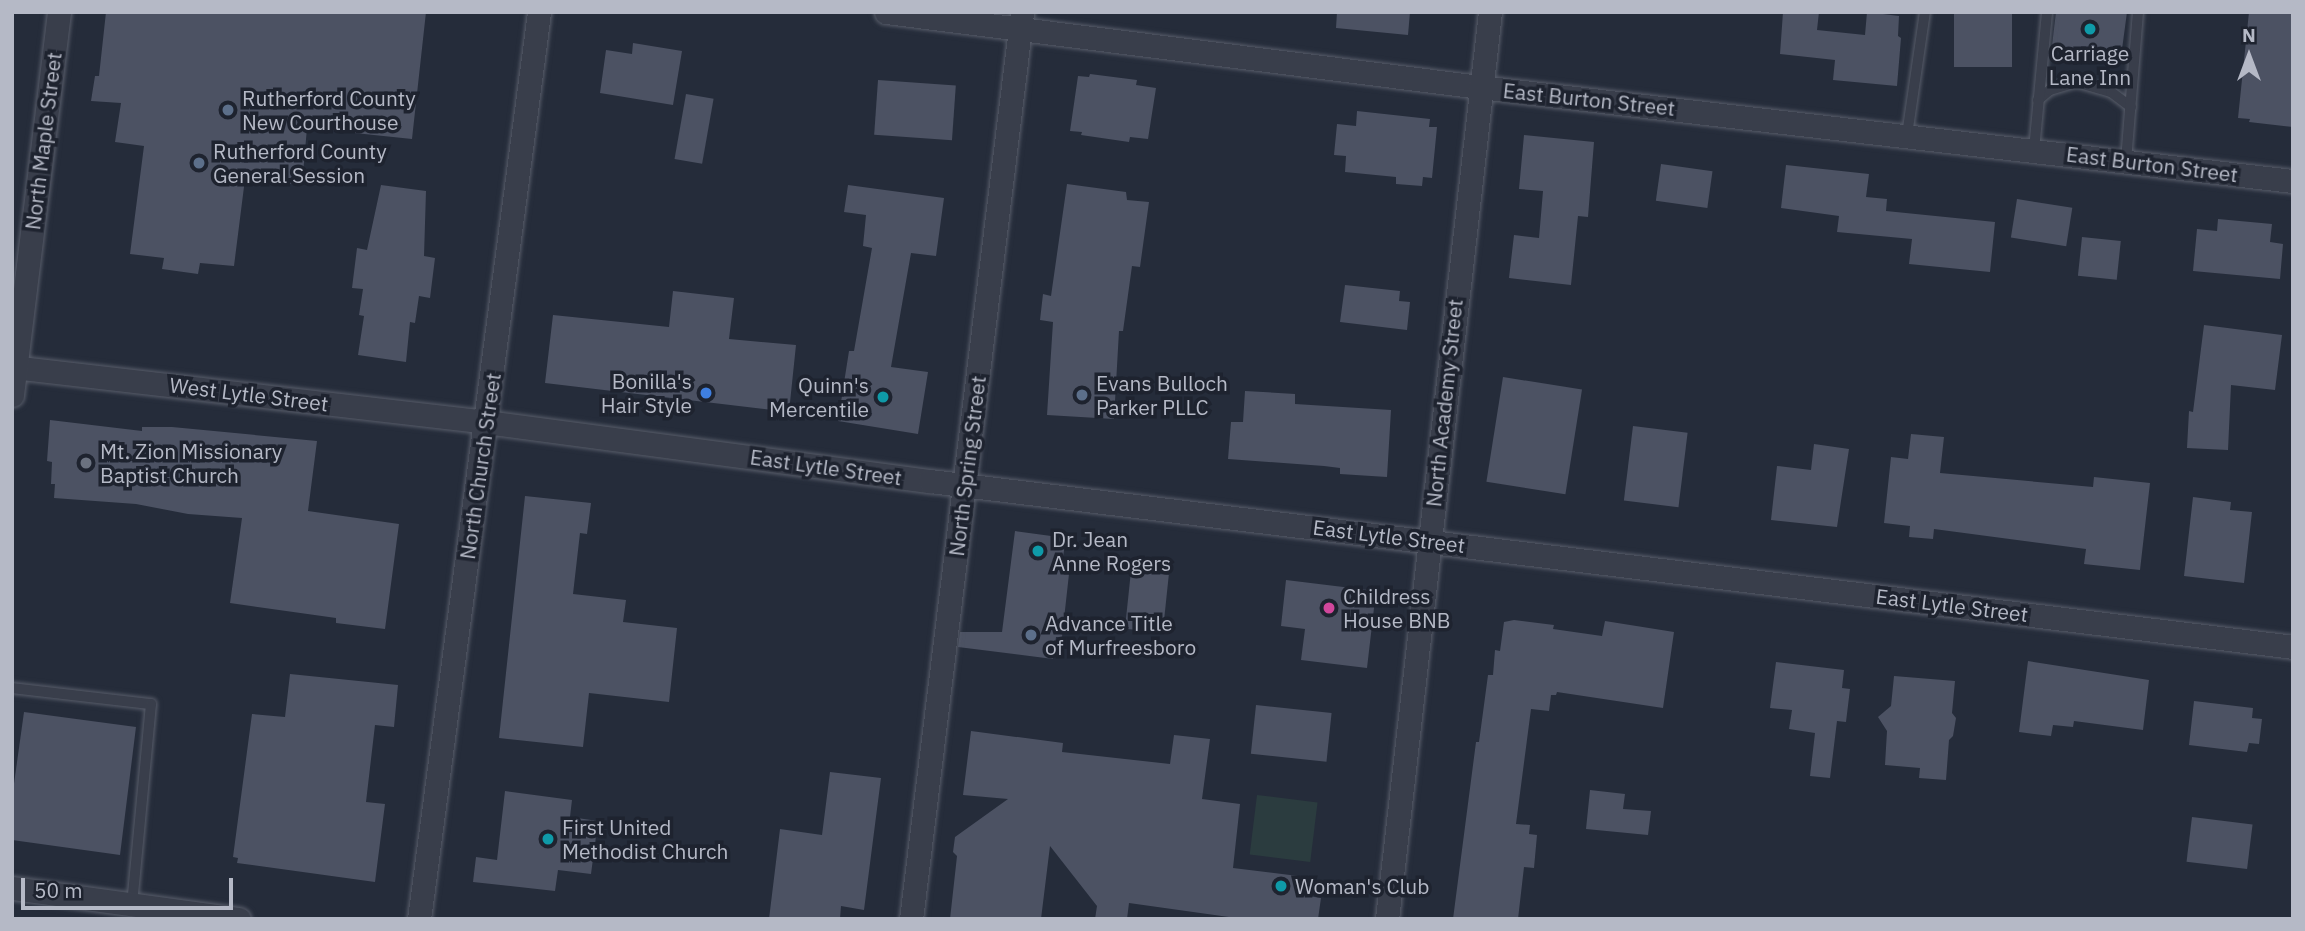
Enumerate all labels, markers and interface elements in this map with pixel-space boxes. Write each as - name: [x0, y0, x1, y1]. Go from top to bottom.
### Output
- marker: Carriage Lane Inn: [2082, 21, 2098, 37]
- north arrow: [2214, 21, 2284, 91]
- text: N: [2242, 23, 2256, 47]
- place label: Carriage Lane Inn: [2049, 40, 2131, 90]
- street label: North Maple Street: [20, 51, 66, 231]
- street label: East Burton Street: [1502, 77, 1676, 121]
- place label: Rutherford County New Courthouse: [242, 85, 416, 135]
- marker: Rutherford County New Courthouse: [220, 102, 236, 118]
- place label: Rutherford County General Session: [213, 138, 387, 188]
- street label: East Burton Street: [2065, 141, 2239, 187]
- marker: Rutherford County General Session: [191, 155, 207, 171]
- street label: North Academy Street: [1421, 298, 1467, 508]
- place label: Bonilla's Hair Style: [601, 368, 692, 418]
- place label: Evans Bulloch Parker PLLC: [1096, 370, 1228, 420]
- street label: North Church Street: [454, 371, 506, 561]
- street label: West Lytle Street: [168, 372, 330, 416]
- place label: Quinn's Mercentile: [769, 372, 869, 422]
- street label: North Spring Street: [943, 374, 991, 558]
- marker: Bonilla's Hair Style: [698, 385, 714, 401]
- marker: Evans Bulloch Parker PLLC: [1074, 387, 1090, 403]
- marker: Quinn's Mercentile: [875, 389, 891, 405]
- place label: Mt. Zion Missionary Baptist Church: [100, 438, 282, 488]
- street label: East Lytle Street: [748, 444, 904, 490]
- marker: Mt. Zion Missionary Baptist Church: [78, 455, 94, 471]
- street label: East Lytle Street: [1311, 514, 1467, 558]
- place label: Dr. Jean Anne Rogers: [1052, 526, 1171, 576]
- marker: Dr. Jean Anne Rogers: [1030, 543, 1046, 559]
- place label: Childress House BNB: [1343, 583, 1451, 633]
- street label: East Lytle Street: [1874, 583, 2030, 627]
- marker: Childress House BNB: [1321, 600, 1337, 616]
- place label: Advance Title of Murfreesboro: [1045, 610, 1196, 660]
- marker: Advance Title of Murfreesboro: [1023, 627, 1039, 643]
- place label: First United Methodist Church: [562, 814, 728, 864]
- marker: First United Methodist Church: [540, 831, 556, 847]
- scale bar: [24, 864, 236, 908]
- place label: Woman's Club: [1295, 873, 1429, 899]
- text: 50 m: [34, 876, 83, 904]
- marker: Woman's Club: [1273, 878, 1289, 894]

